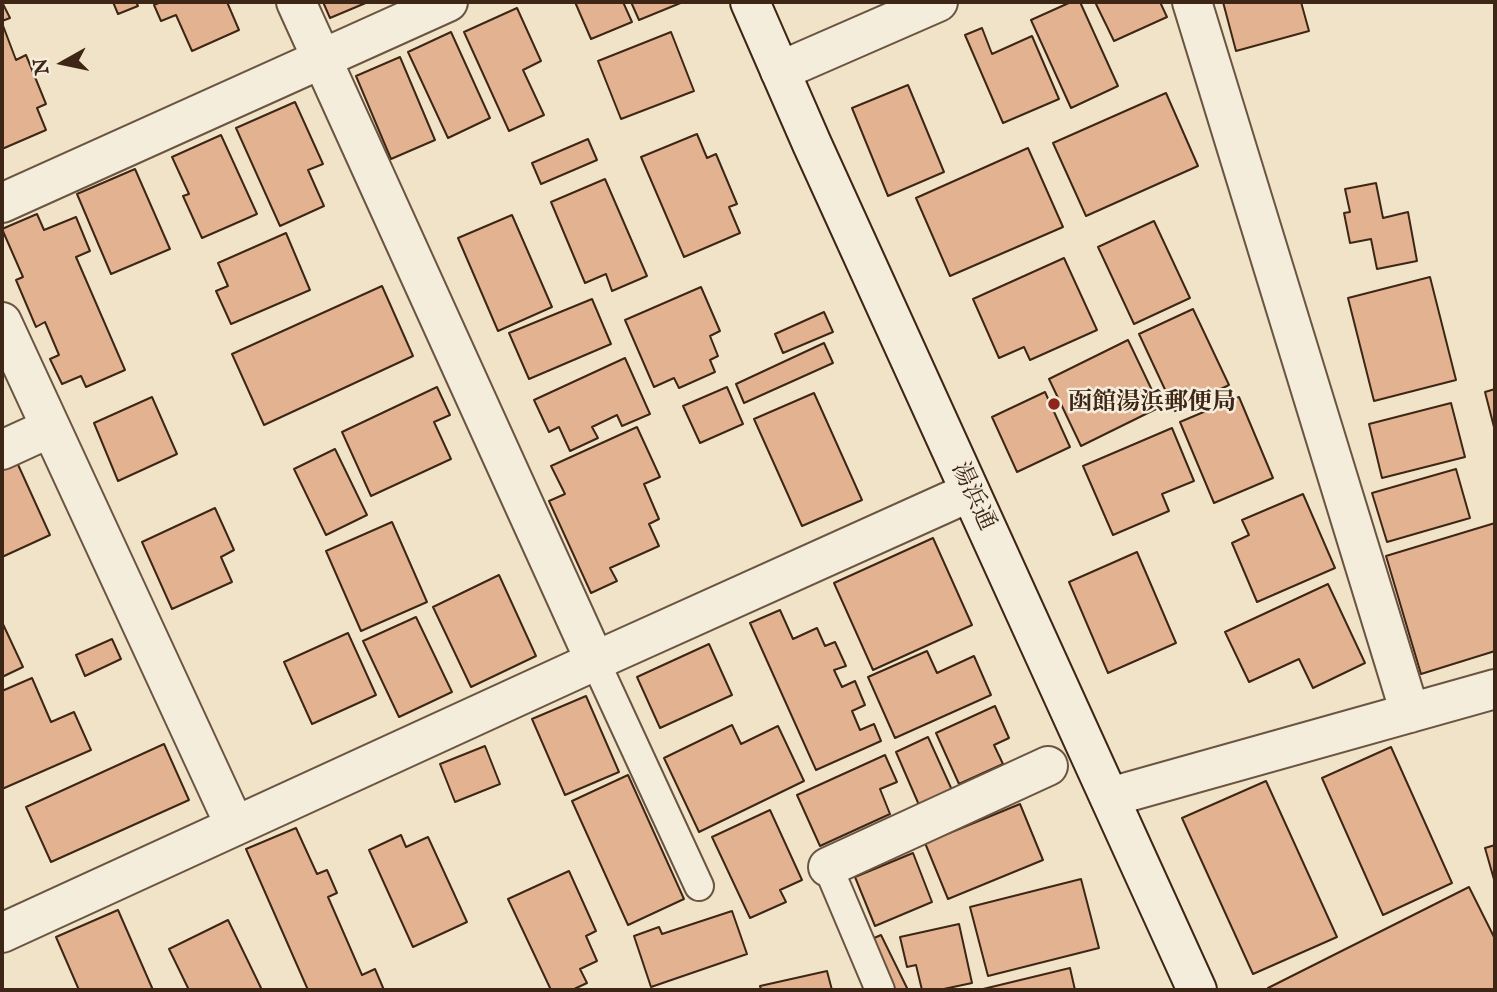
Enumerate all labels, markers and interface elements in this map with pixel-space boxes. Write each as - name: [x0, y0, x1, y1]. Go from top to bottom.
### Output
- north arrow: [28, 28, 98, 98]
- text: N: [29, 56, 55, 76]
- place label: 函館湯浜郵便局: [1068, 390, 1236, 418]
- marker: 函館湯浜郵便局: [1046, 396, 1062, 412]
- street label: 湯浜通: [944, 458, 1000, 536]

